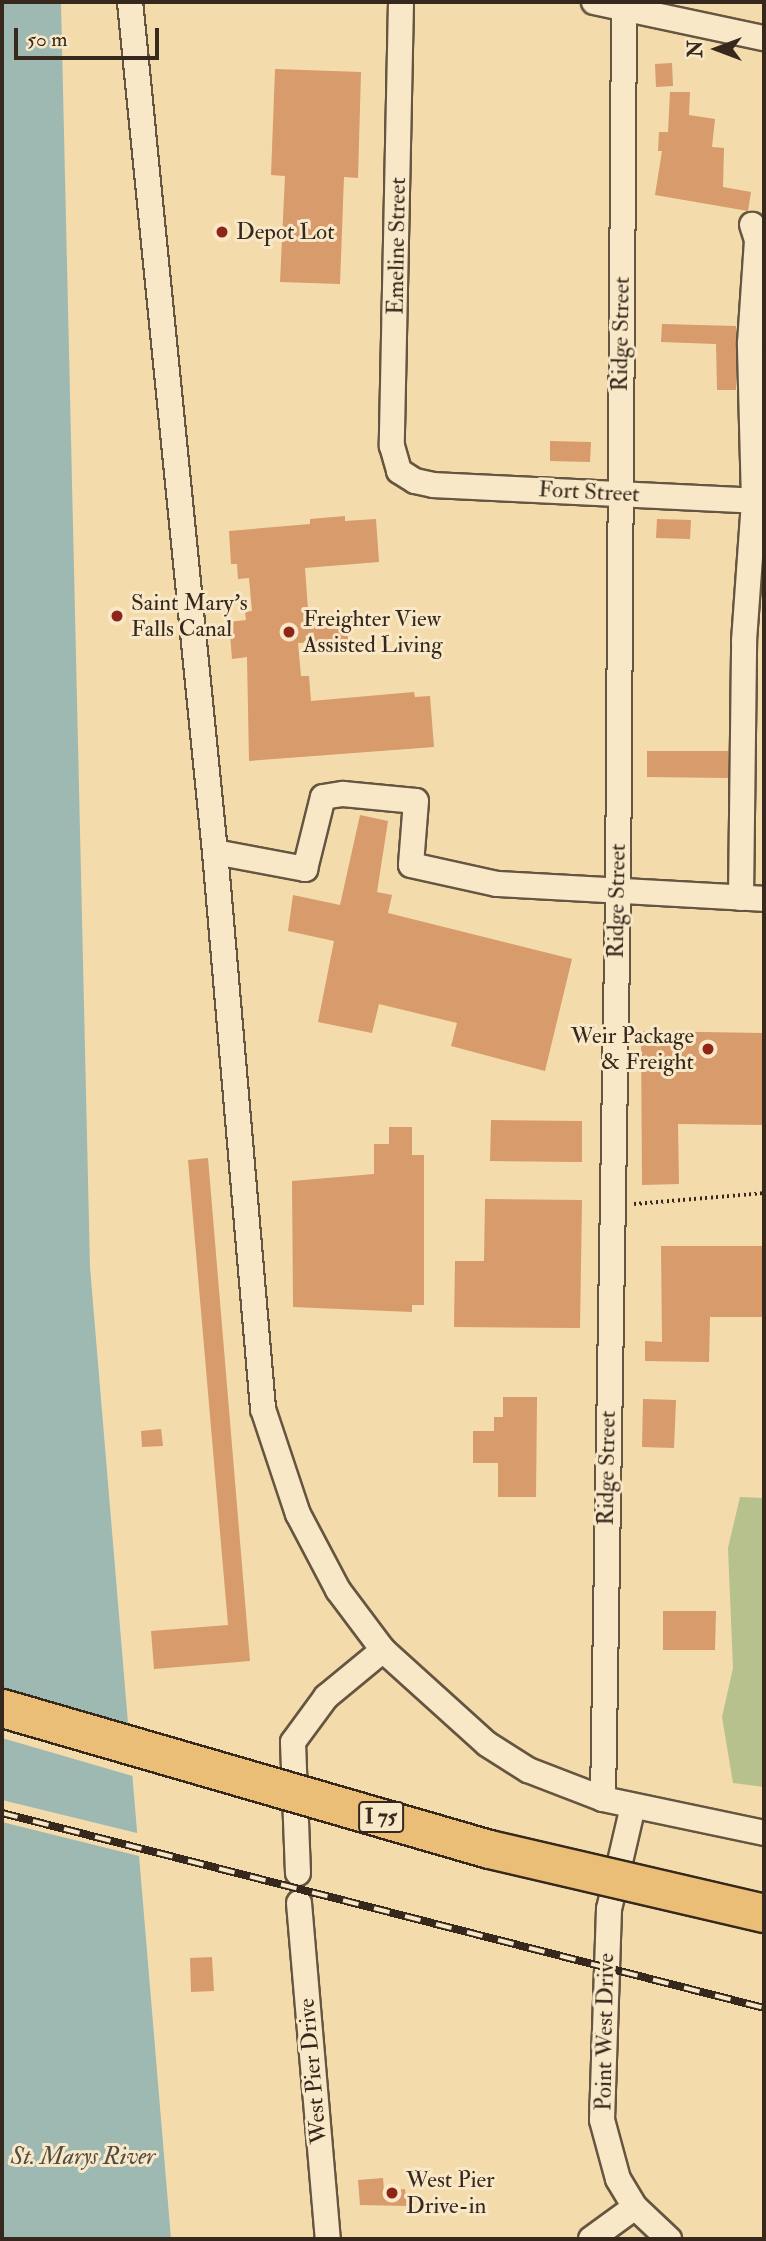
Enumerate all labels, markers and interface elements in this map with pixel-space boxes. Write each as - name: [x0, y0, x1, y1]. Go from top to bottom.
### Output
- scale bar: [18, 14, 163, 58]
- north arrow: [682, 14, 752, 84]
- text: 50 m: [27, 26, 68, 53]
- text: N: [684, 41, 708, 58]
- street label: Emeline Street: [382, 177, 412, 315]
- place label: Depot Lot: [236, 218, 335, 246]
- marker: Depot Lot: [214, 224, 230, 240]
- street label: Ridge Street: [606, 276, 636, 392]
- street label: Fort Street: [538, 476, 640, 508]
- place label: Saint Mary's Falls Canal: [131, 589, 248, 643]
- place label: Freighter View Assisted Living: [303, 605, 443, 659]
- marker: Saint Mary's Falls Canal: [109, 608, 125, 624]
- marker: Freighter View Assisted Living: [281, 624, 297, 640]
- street label: Ridge Street: [602, 843, 632, 959]
- place label: Weir Package & Freight: [571, 1022, 694, 1076]
- marker: Weir Package & Freight: [700, 1041, 716, 1057]
- street label: Ridge Street: [592, 1410, 622, 1526]
- road number: I 75: [356, 1800, 406, 1834]
- street label: Point West Drive: [590, 1953, 620, 2111]
- street label: West Pier Drive: [293, 1997, 333, 2145]
- water label: St. Marys River: [11, 2143, 155, 2171]
- place label: West Pier Drive-in: [406, 2166, 495, 2220]
- marker: West Pier Drive-in: [384, 2185, 400, 2201]

